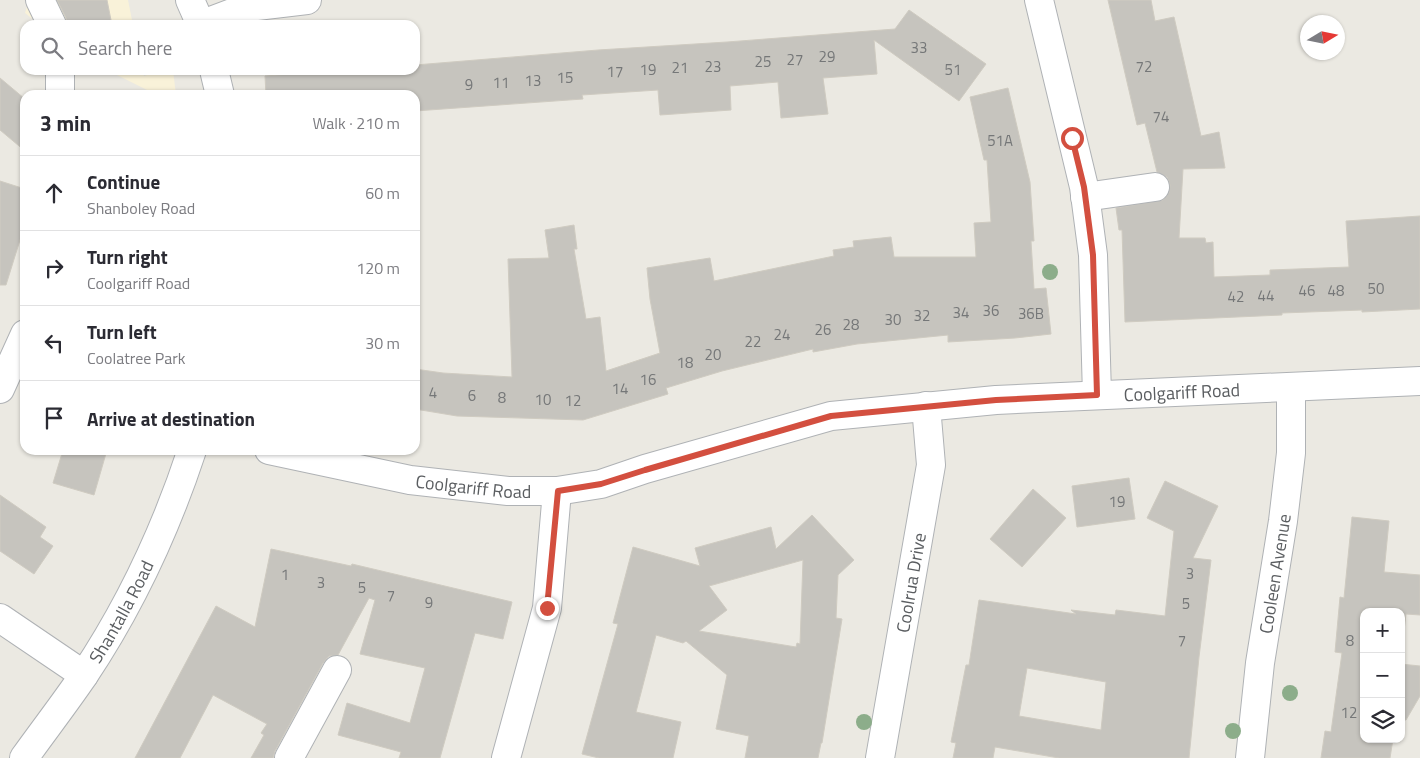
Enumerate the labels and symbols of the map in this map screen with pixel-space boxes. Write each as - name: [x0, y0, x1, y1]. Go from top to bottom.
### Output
- north arrow: [1300, 15, 1345, 60]
- house number: 33: [911, 36, 927, 59]
- house number: 29: [819, 45, 835, 68]
- house number: 27: [787, 48, 803, 71]
- house number: 25: [755, 50, 771, 73]
- house number: 23: [705, 55, 721, 78]
- house number: 72: [1136, 55, 1152, 78]
- house number: 21: [672, 56, 688, 79]
- house number: 19: [640, 58, 656, 81]
- house number: 51: [945, 58, 961, 81]
- house number: 17: [607, 60, 623, 83]
- house number: 15: [557, 66, 573, 89]
- house number: 13: [525, 69, 541, 92]
- house number: 11: [493, 71, 509, 94]
- house number: 9: [465, 73, 473, 96]
- house number: 74: [1153, 105, 1169, 128]
- route start: [1061, 127, 1084, 150]
- house number: 51A: [987, 129, 1013, 152]
- house number: 50: [1368, 277, 1384, 300]
- house number: 46: [1299, 279, 1315, 302]
- house number: 48: [1328, 279, 1344, 302]
- house number: 44: [1258, 284, 1274, 307]
- house number: 42: [1228, 285, 1244, 308]
- house number: 36: [983, 299, 999, 322]
- house number: 34: [953, 301, 969, 324]
- house number: 36B: [1018, 302, 1044, 325]
- house number: 32: [914, 304, 930, 327]
- house number: 30: [885, 308, 901, 331]
- house number: 28: [843, 313, 859, 336]
- house number: 26: [815, 318, 831, 341]
- house number: 24: [774, 323, 790, 346]
- house number: 22: [745, 330, 761, 353]
- house number: 20: [705, 343, 721, 366]
- house number: 18: [677, 351, 693, 374]
- house number: 16: [640, 368, 656, 391]
- street label: Coolgariff Road: [1123, 376, 1240, 408]
- house number: 14: [612, 377, 628, 400]
- house number: 4: [429, 381, 437, 404]
- house number: 6: [468, 384, 476, 407]
- house number: 8: [498, 386, 506, 409]
- house number: 10: [535, 388, 551, 411]
- house number: 12: [565, 389, 581, 412]
- street label: Coolgariff Road: [414, 467, 531, 505]
- house number: 19: [1109, 490, 1125, 513]
- street label: Cooleen Avenue: [1251, 512, 1297, 636]
- street label: Coolrua Drive: [889, 531, 932, 635]
- street label: Shantalla Road: [82, 556, 160, 668]
- house number: 3: [1186, 562, 1194, 585]
- house number: 1: [281, 563, 289, 586]
- house number: 3: [317, 571, 325, 594]
- house number: 5: [358, 576, 366, 599]
- house number: 7: [387, 584, 395, 607]
- house number: 9: [425, 591, 433, 614]
- house number: 5: [1182, 592, 1190, 615]
- route end: [536, 597, 559, 620]
- house number: 7: [1178, 629, 1186, 652]
- house number: 8: [1346, 629, 1354, 652]
- house number: 12: [1341, 701, 1357, 724]

